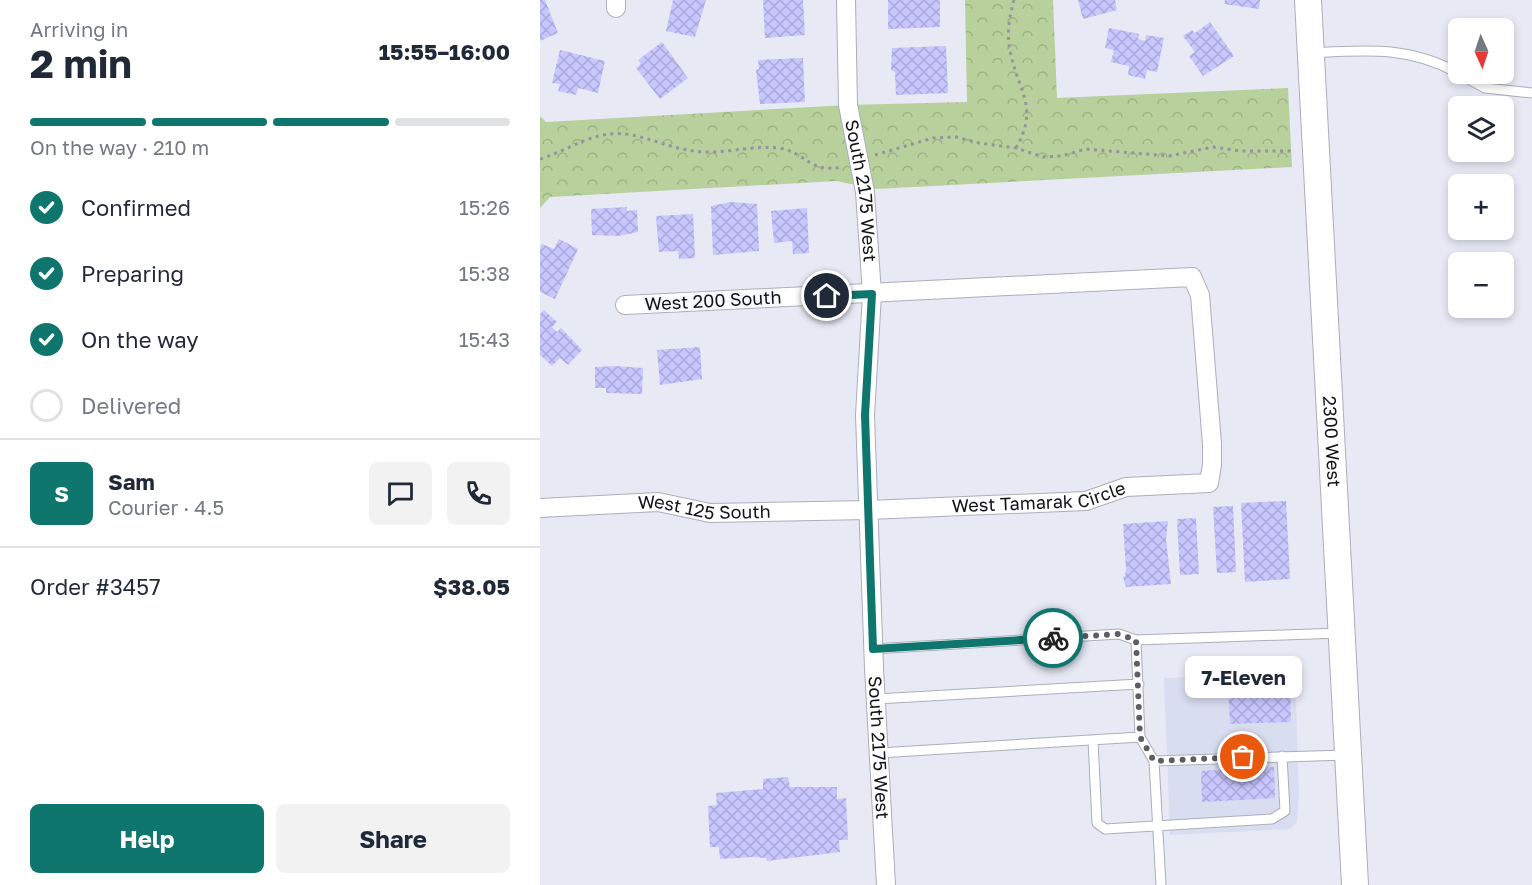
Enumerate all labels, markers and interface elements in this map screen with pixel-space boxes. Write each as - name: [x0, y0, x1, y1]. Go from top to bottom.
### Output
- text: Arriving in: [30, 17, 128, 41]
- north arrow: [1448, 18, 1514, 84]
- map controls: [1448, 18, 1514, 318]
- text: 15:55–16:00: [379, 38, 510, 65]
- text: 2 min: [30, 40, 132, 87]
- button: layers: [1448, 96, 1514, 162]
- street label: South 2175 West: [841, 118, 882, 263]
- text: On the way · 210 m: [30, 135, 209, 159]
- button: +: [1448, 174, 1514, 240]
- icon: check: [30, 191, 63, 224]
- text: Confirmed: [81, 194, 191, 221]
- text: 15:26: [459, 195, 510, 219]
- button: −: [1448, 252, 1514, 318]
- icon: check: [30, 257, 63, 290]
- text: Preparing: [81, 260, 184, 287]
- text: 15:38: [459, 261, 510, 285]
- pin: [801, 270, 852, 321]
- icon: home: [810, 279, 843, 312]
- street label: West 200 South: [644, 285, 782, 315]
- icon: check: [30, 323, 63, 356]
- text: On the way: [81, 326, 199, 353]
- text: 15:43: [459, 327, 510, 351]
- text: Delivered: [81, 392, 181, 419]
- street label: 2300 West: [1319, 395, 1346, 488]
- button: chat: [369, 462, 432, 525]
- button: phone: [447, 462, 510, 525]
- text: Sam: [108, 468, 155, 495]
- street label: West Tamarak Circle: [951, 476, 1128, 517]
- text: S: [54, 480, 69, 507]
- street label: West 125 South: [637, 490, 771, 524]
- text: Courier · 4.5: [108, 495, 224, 519]
- text: Order #3457: [30, 573, 161, 600]
- text: $38.05: [433, 573, 510, 600]
- courier: [1023, 608, 1083, 668]
- icon: bike: [1037, 622, 1070, 655]
- callout: 7-Eleven: [1184, 655, 1302, 697]
- text: 7-Eleven: [1201, 665, 1286, 689]
- street label: South 2175 West: [864, 675, 894, 820]
- pin: [1217, 731, 1268, 782]
- icon: bag: [1226, 740, 1259, 773]
- button: Help: [30, 804, 264, 873]
- button: Share: [276, 804, 510, 873]

